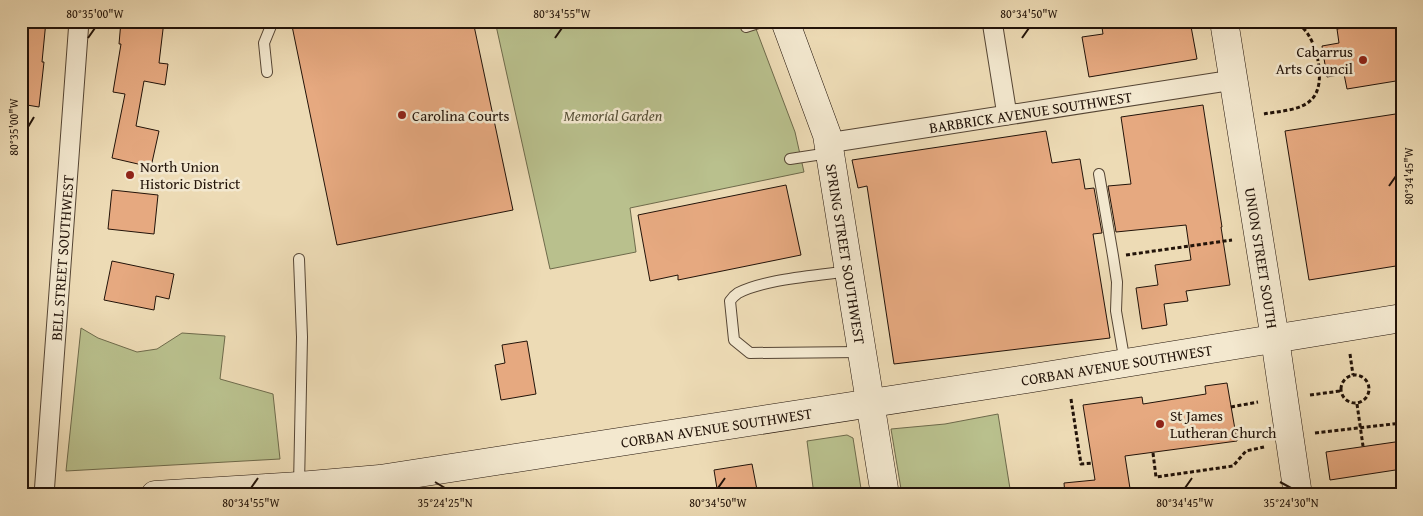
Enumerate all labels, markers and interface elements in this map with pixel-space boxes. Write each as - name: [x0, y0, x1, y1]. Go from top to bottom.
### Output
- text: 80°35'00"W: [66, 5, 125, 22]
- text: 80°34'55"W: [533, 5, 592, 22]
- text: 80°34'50"W: [1000, 5, 1059, 22]
- place label: Cabarrus Arts Council: [1276, 41, 1353, 79]
- marker: Cabarrus Arts Council: [1357, 54, 1369, 66]
- street label: BARBRICK AVENUE SOUTHWEST: [928, 85, 1134, 138]
- text: 80°35'00"W: [5, 97, 22, 156]
- place label: Carolina Courts: [412, 105, 509, 126]
- park label: Memorial Garden: [564, 105, 663, 126]
- marker: Carolina Courts: [396, 109, 408, 121]
- text: 80°34'45"W: [1400, 146, 1417, 205]
- place label: North Union Historic District: [140, 156, 241, 194]
- street label: SPRING STREET SOUTHWEST: [821, 162, 871, 346]
- marker: North Union Historic District: [124, 169, 136, 181]
- street label: BELL STREET SOUTHWEST: [45, 173, 78, 341]
- street label: UNION STREET SOUTH: [1240, 186, 1284, 330]
- street label: CORBAN AVENUE SOUTHWEST: [1019, 338, 1214, 390]
- street label: CORBAN AVENUE SOUTHWEST: [619, 402, 814, 452]
- place label: St James Lutheran Church: [1170, 405, 1277, 443]
- marker: St James Lutheran Church: [1154, 418, 1166, 430]
- text: 80°34'55"W: [222, 494, 281, 511]
- text: 35°24'25"N: [417, 494, 473, 511]
- text: 80°34'50"W: [689, 494, 748, 511]
- text: 80°34'45"W: [1156, 494, 1215, 511]
- text: 35°24'30"N: [1263, 494, 1319, 511]

